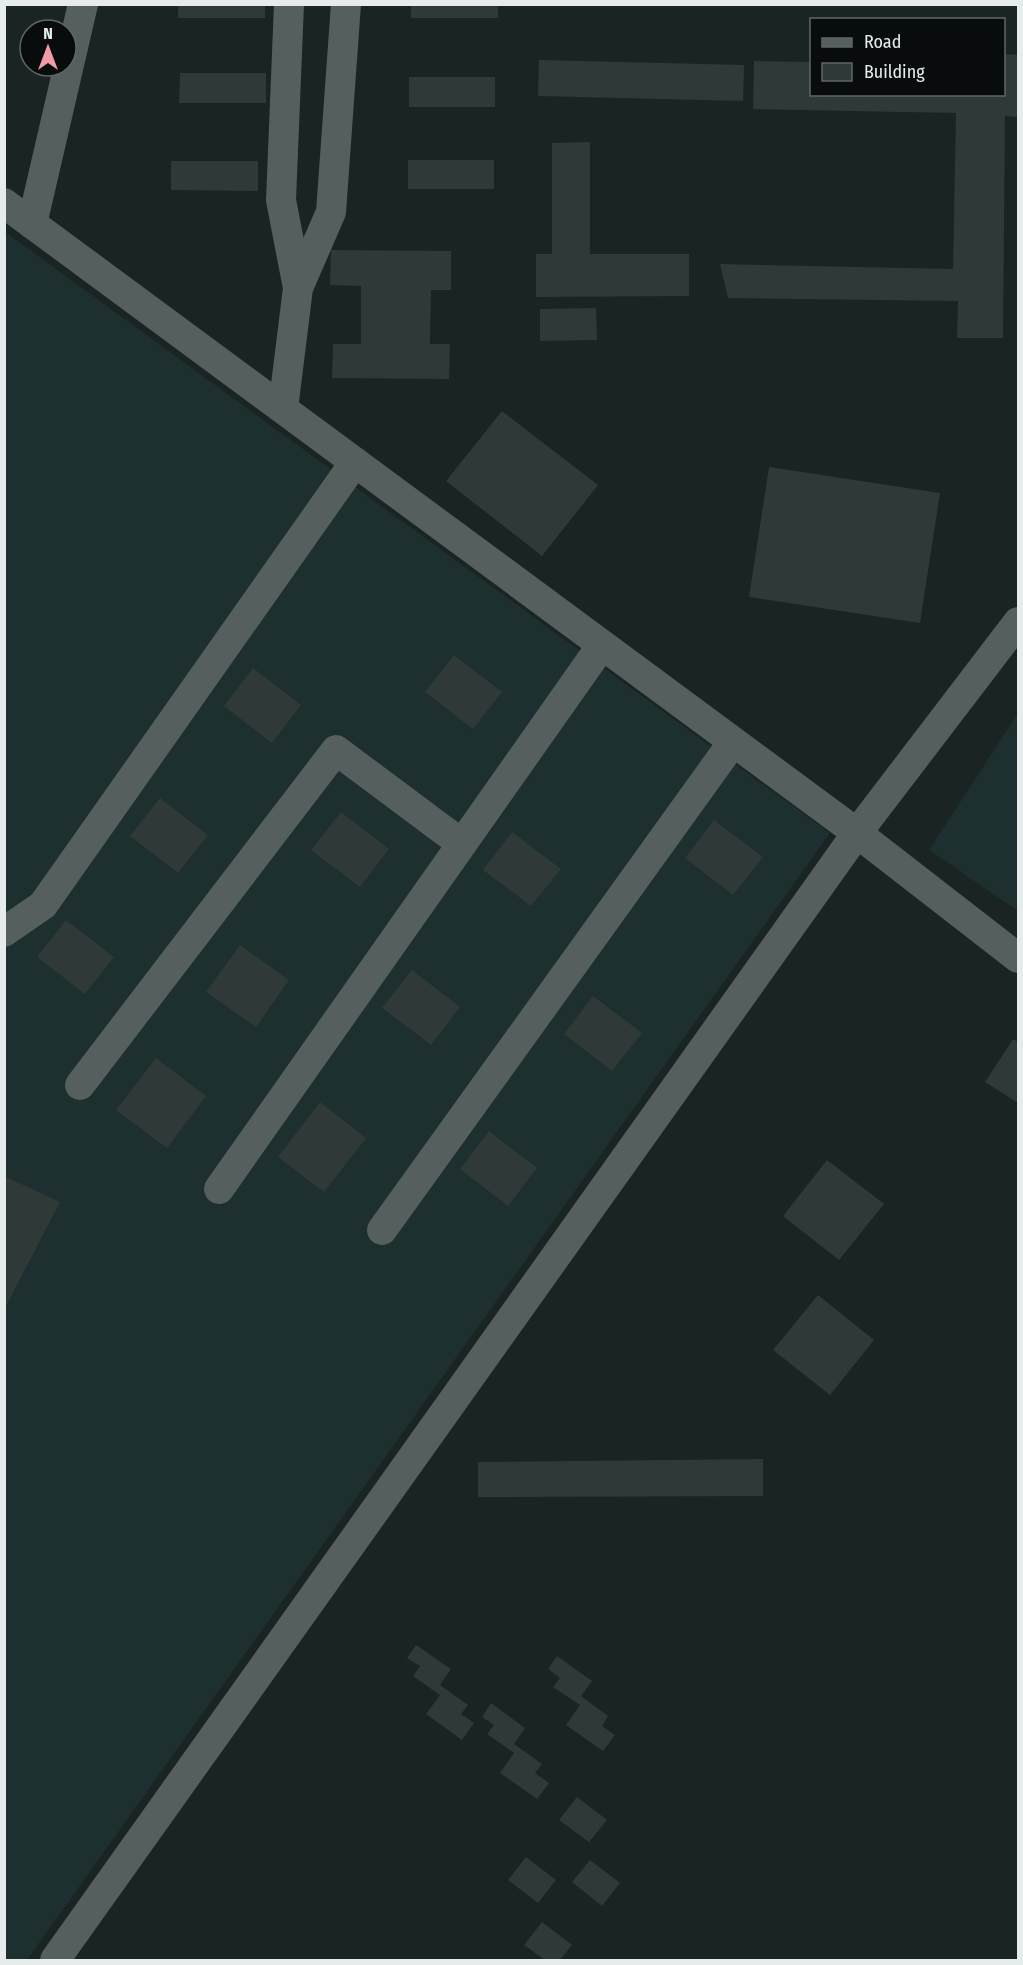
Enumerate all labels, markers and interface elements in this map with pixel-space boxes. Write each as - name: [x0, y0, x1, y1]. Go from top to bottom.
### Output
- north arrow: [18, 18, 78, 78]
- legend: [810, 18, 1005, 96]
- text: N: [43, 24, 53, 43]
- text: Road: [864, 31, 901, 53]
- text: Building: [864, 61, 925, 83]

